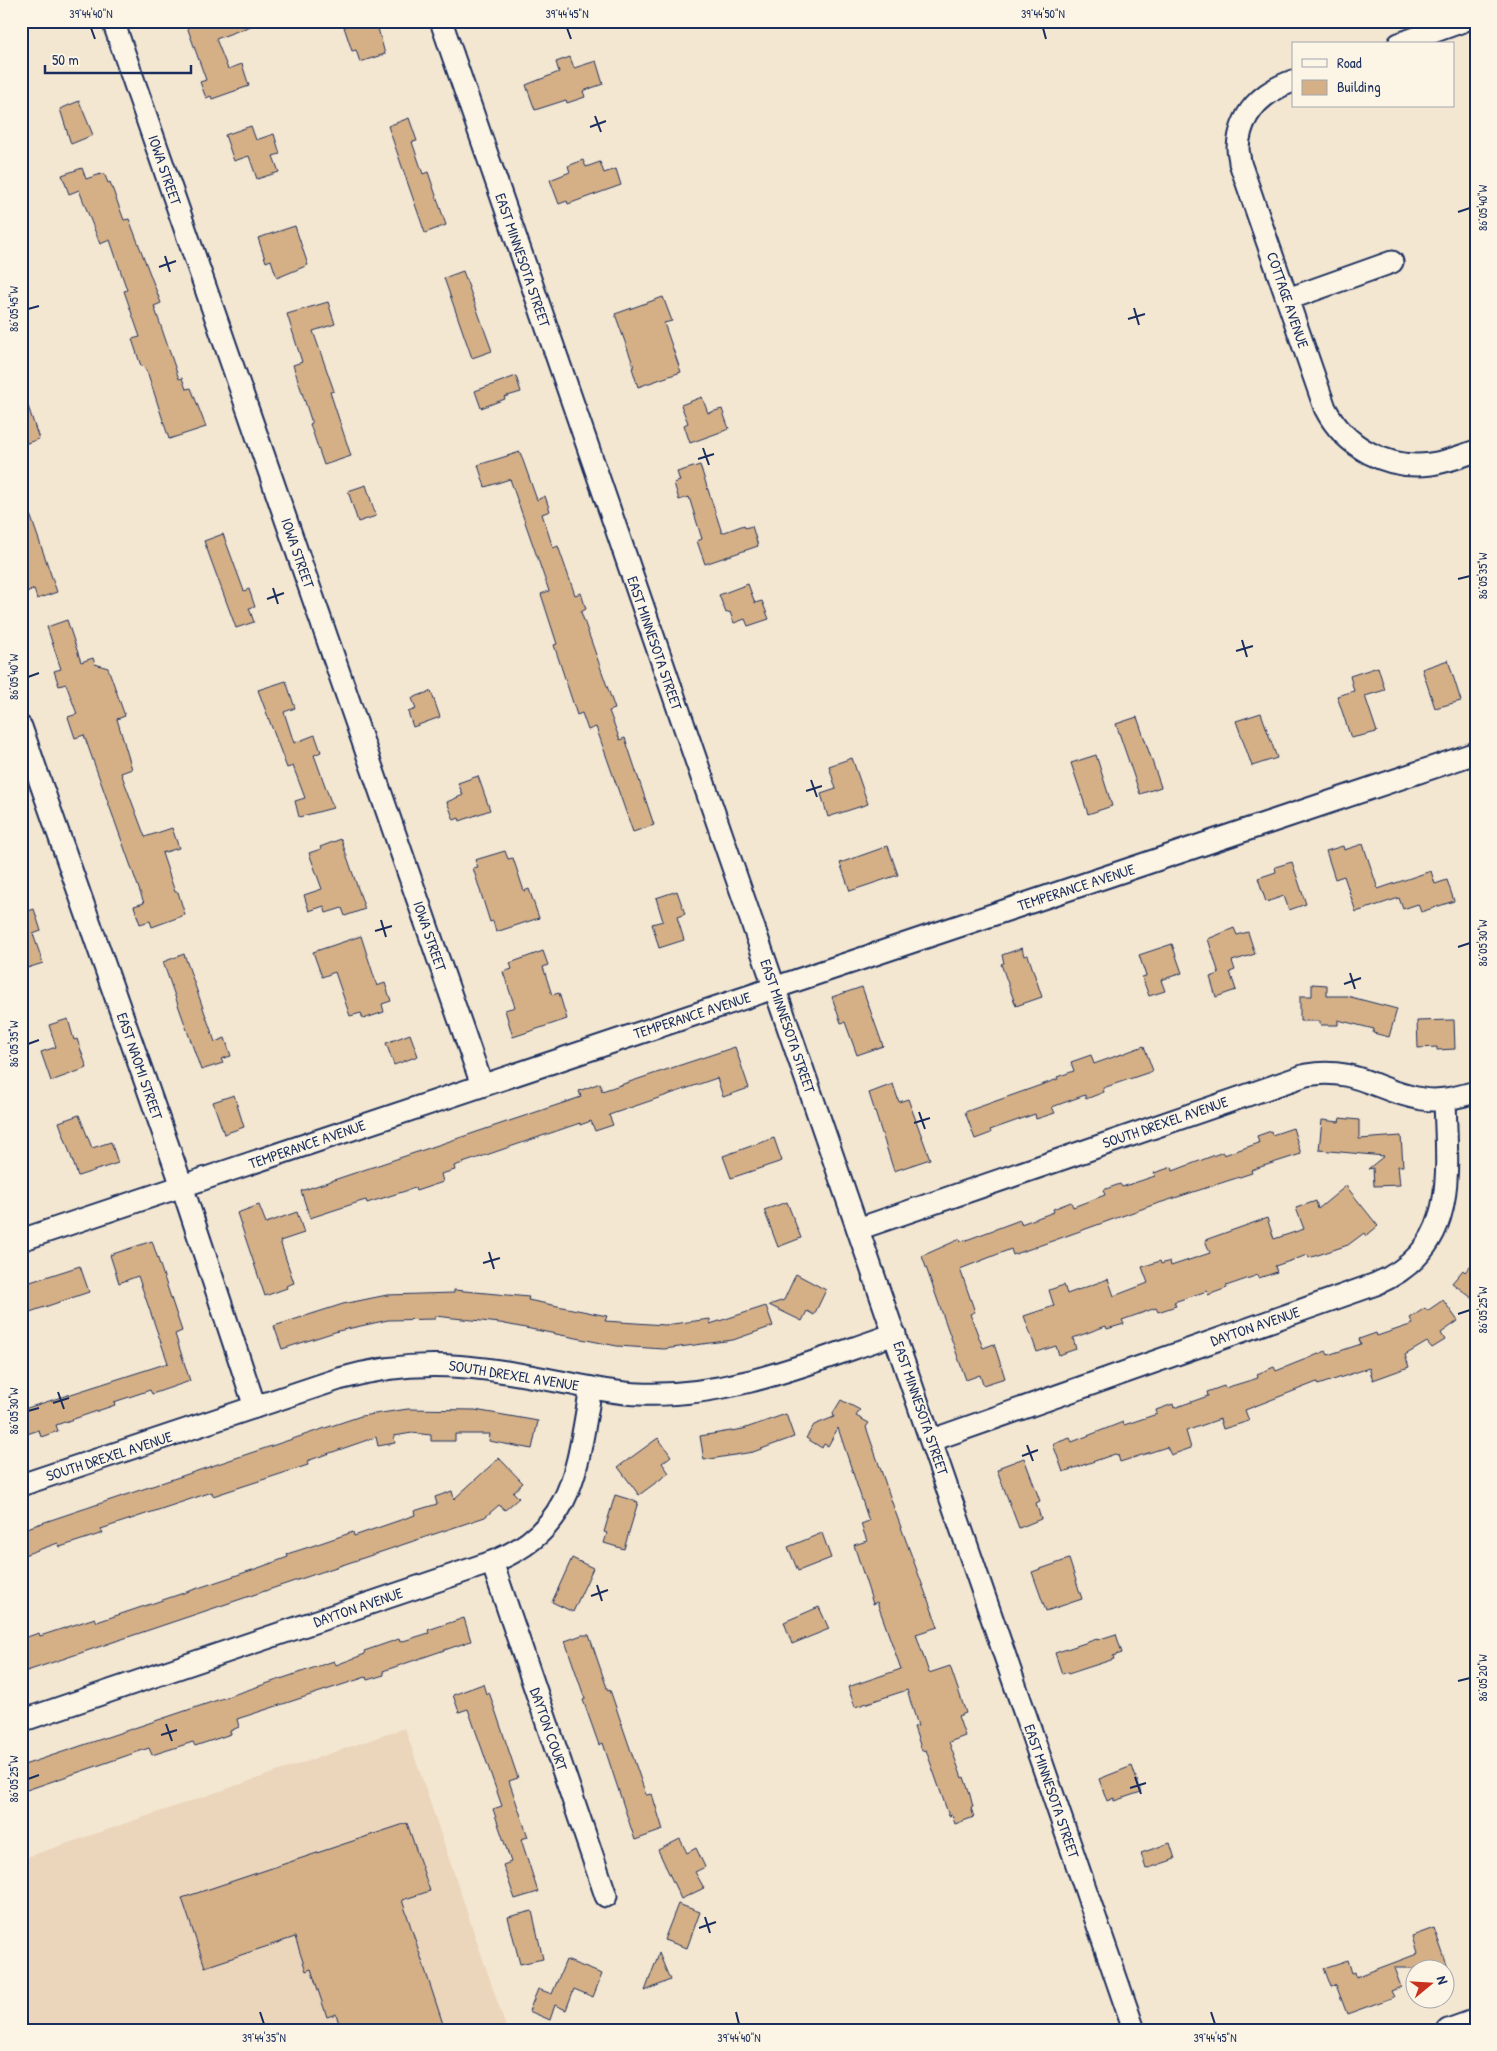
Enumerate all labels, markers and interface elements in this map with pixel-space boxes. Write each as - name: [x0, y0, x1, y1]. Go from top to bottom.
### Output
- text: 39°44'40"N: [69, 5, 113, 22]
- text: 39°44'45"N: [545, 5, 589, 22]
- text: 39°44'50"N: [1021, 5, 1065, 22]
- scale bar: [45, 42, 191, 74]
- legend: [1292, 42, 1454, 108]
- text: 50 m: [52, 49, 79, 70]
- text: Road: [1337, 52, 1362, 73]
- text: Building: [1337, 76, 1381, 97]
- street label: IOWA STREET: [143, 132, 187, 209]
- text: 86°05'40"W: [1474, 184, 1491, 231]
- street label: EAST MINNESOTA STREET: [490, 190, 556, 331]
- street label: COTTAGE AVENUE: [1262, 249, 1314, 351]
- text: 86°05'45"W: [5, 285, 22, 332]
- street label: IOWA STREET: [276, 515, 320, 592]
- text: 86°05'35"W: [1474, 552, 1491, 599]
- street label: EAST MINNESOTA STREET: [622, 573, 688, 714]
- text: 86°05'40"W: [5, 653, 22, 700]
- street label: TEMPERANCE AVENUE: [1015, 858, 1138, 916]
- street label: IOWA STREET: [408, 898, 452, 975]
- text: 86°05'30"W: [1474, 919, 1491, 966]
- street label: EAST MINNESOTA STREET: [755, 956, 821, 1097]
- street label: TEMPERANCE AVENUE: [631, 986, 754, 1044]
- street label: EAST NAOMI STREET: [112, 1010, 168, 1123]
- text: 86°05'35"W: [5, 1020, 22, 1067]
- street label: SOUTH DREXEL AVENUE: [1099, 1091, 1231, 1153]
- street label: TEMPERANCE AVENUE: [246, 1114, 368, 1174]
- text: 86°05'25"W: [1474, 1286, 1491, 1333]
- street label: DAYTON AVENUE: [1208, 1301, 1303, 1351]
- street label: EAST MINNESOTA STREET: [888, 1338, 954, 1479]
- street label: SOUTH DREXEL AVENUE: [447, 1354, 581, 1396]
- text: 86°05'30"W: [5, 1387, 22, 1434]
- street label: SOUTH DREXEL AVENUE: [43, 1426, 175, 1486]
- street label: DAYTON AVENUE: [311, 1582, 406, 1632]
- text: 86°05'20"W: [1474, 1654, 1491, 1702]
- street label: DAYTON COURT: [525, 1685, 573, 1774]
- street label: EAST MINNESOTA STREET: [1019, 1721, 1085, 1862]
- text: 86°05'25"W: [5, 1755, 22, 1802]
- north arrow: [1404, 1958, 1454, 2008]
- text: N: [1433, 1973, 1453, 1987]
- text: 39°44'35"N: [242, 2029, 286, 2046]
- text: 39°44'40"N: [717, 2029, 761, 2046]
- text: 39°44'45"N: [1193, 2029, 1237, 2046]

